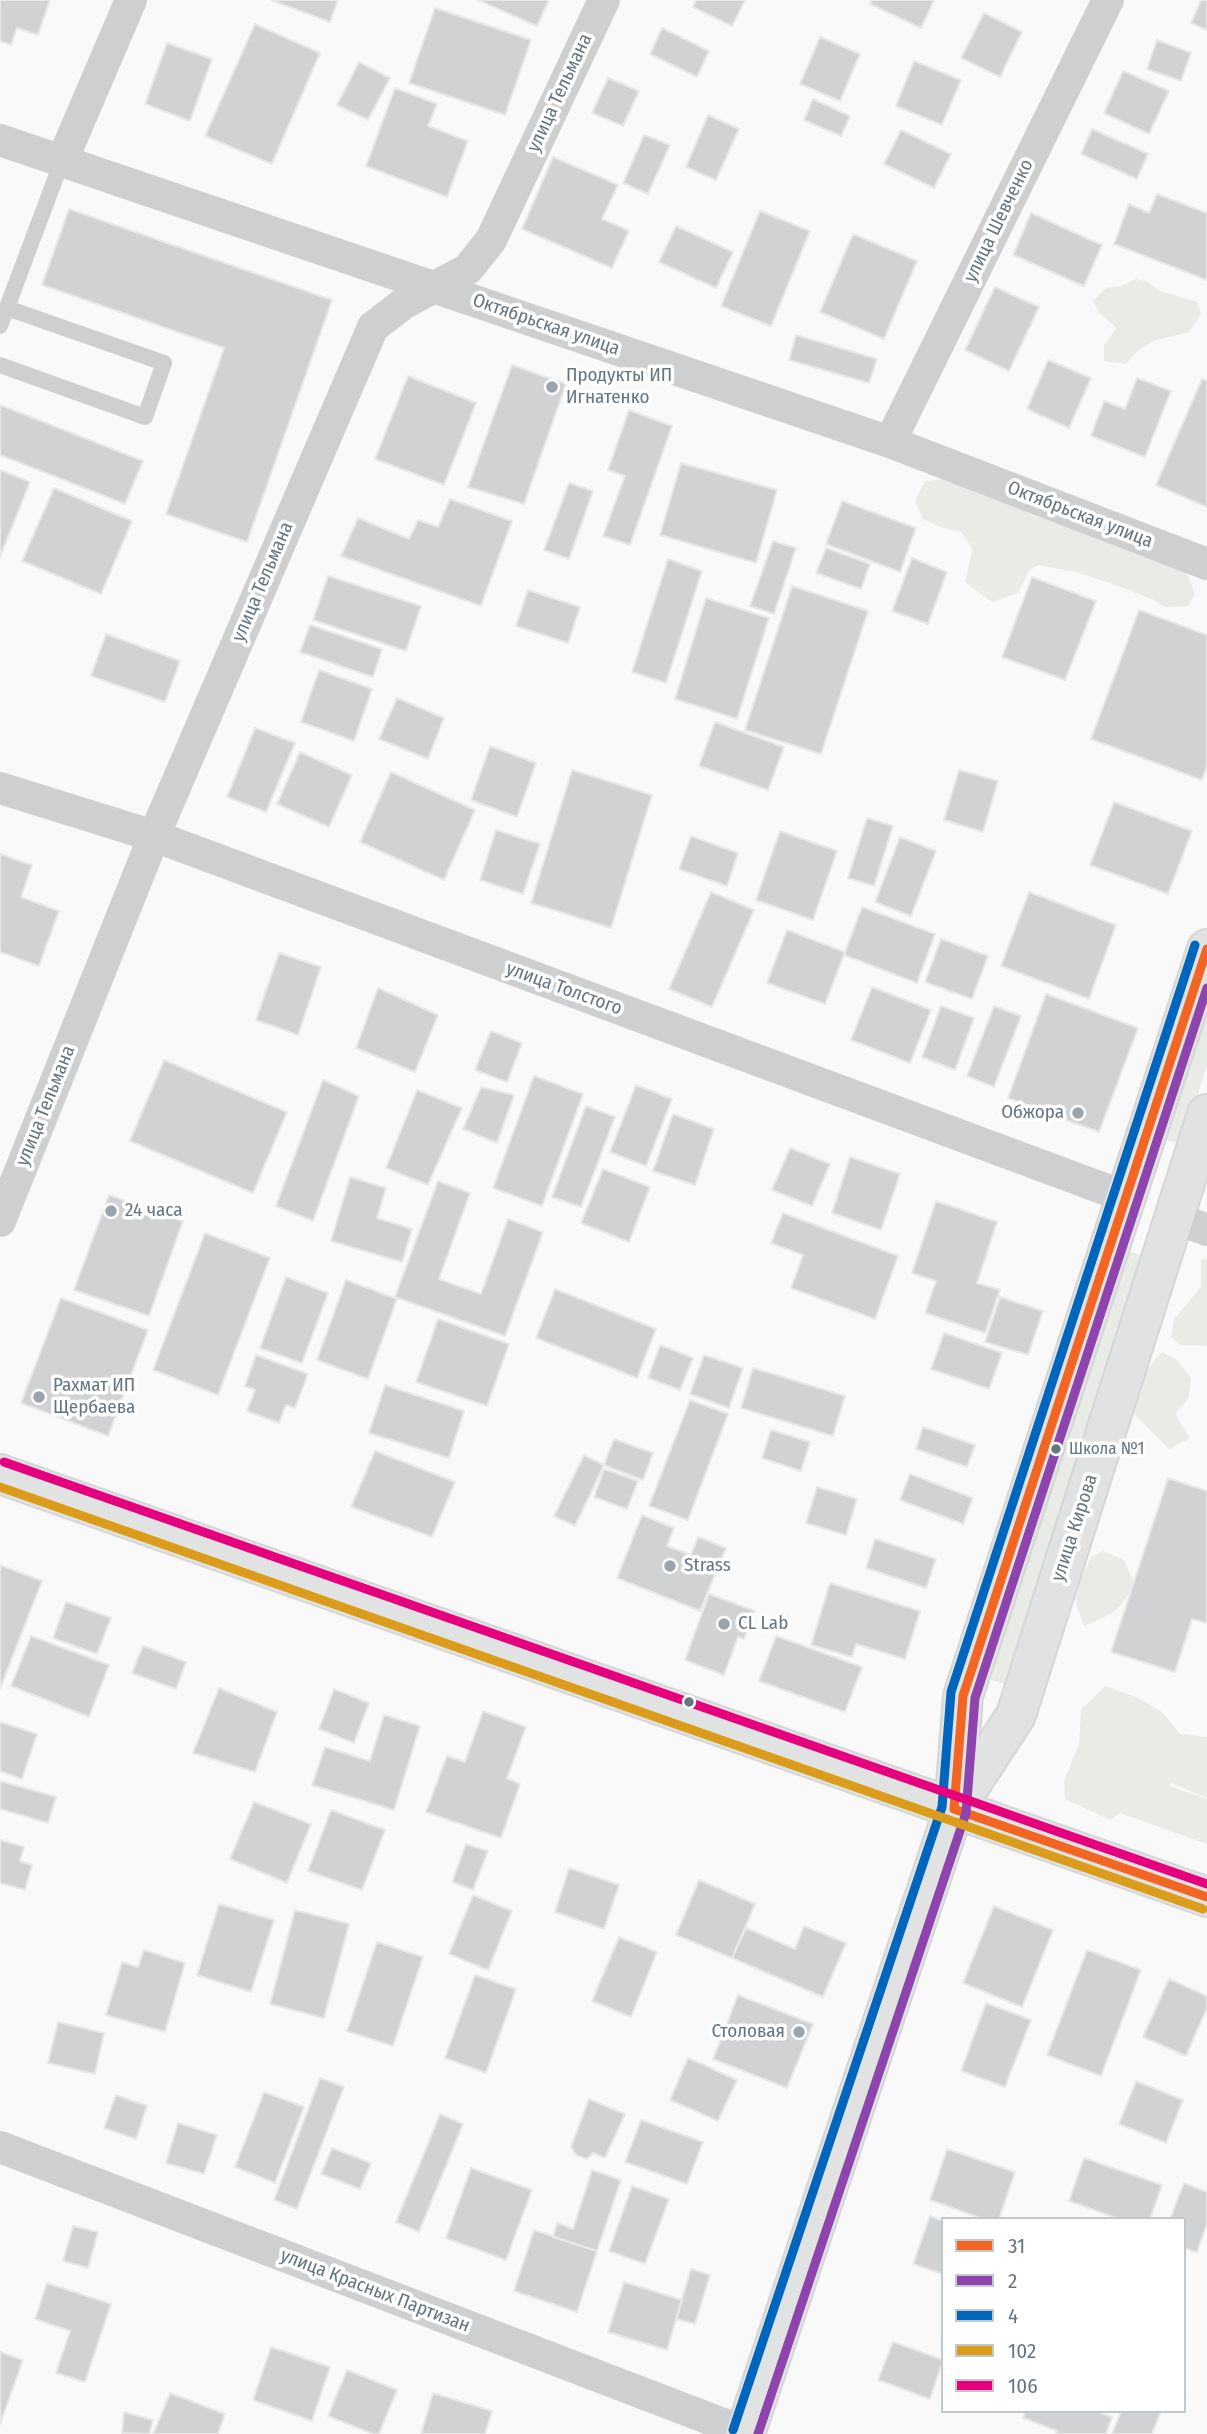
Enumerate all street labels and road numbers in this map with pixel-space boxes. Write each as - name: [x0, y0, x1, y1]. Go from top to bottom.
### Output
- street label: улица Тельмана: [523, 30, 597, 156]
- street label: улица Шевченко: [959, 156, 1039, 286]
- street label: Октябрьская улица: [470, 289, 622, 361]
- street label: Октябрьская улица: [1004, 477, 1156, 553]
- street label: улица Тельмана: [228, 519, 298, 645]
- street label: улица Толстого: [503, 957, 625, 1021]
- street label: улица Тельмана: [11, 1042, 81, 1170]
- street label: улица Кирова: [1047, 1472, 1103, 1584]
- street label: улица Красных Партизан: [277, 2244, 473, 2338]

